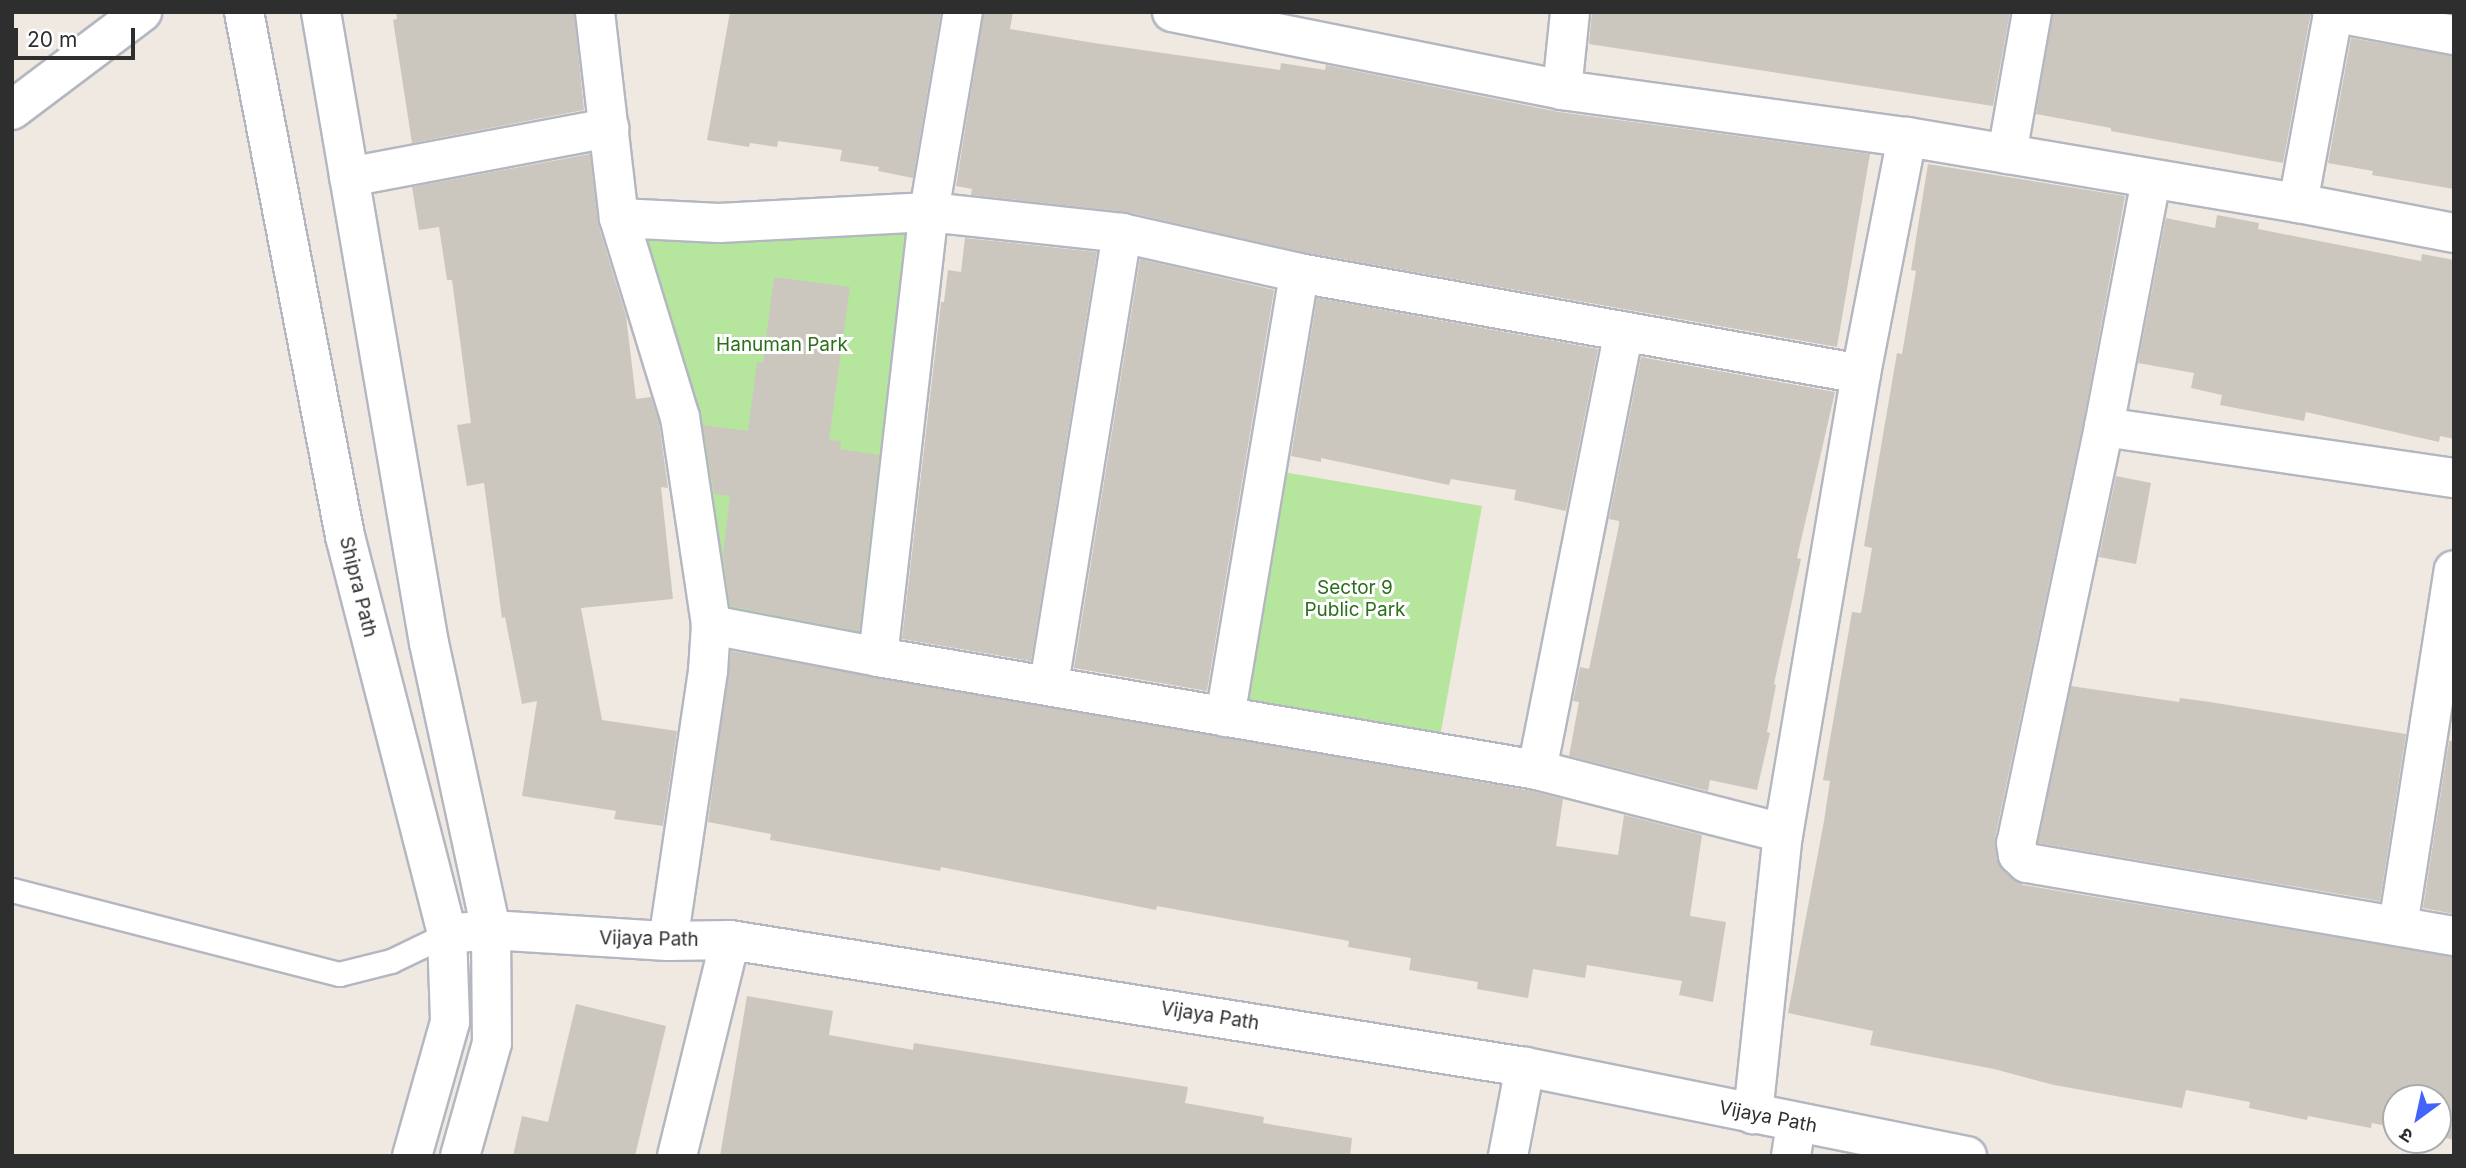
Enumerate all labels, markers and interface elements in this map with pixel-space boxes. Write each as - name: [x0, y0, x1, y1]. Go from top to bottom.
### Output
- scale bar: [18, 14, 138, 58]
- text: 20 m: [27, 27, 77, 52]
- park label: Hanuman Park: [716, 334, 848, 356]
- street label: Shipra Path: [334, 534, 382, 640]
- park label: Sector 9 Public Park: [1304, 577, 1406, 621]
- street label: Vijaya Path: [599, 927, 699, 951]
- street label: Vijaya Path: [1159, 997, 1261, 1035]
- north arrow: [2382, 1084, 2452, 1154]
- street label: Vijaya Path: [1717, 1096, 1819, 1138]
- text: उ: [2395, 1123, 2417, 1148]

